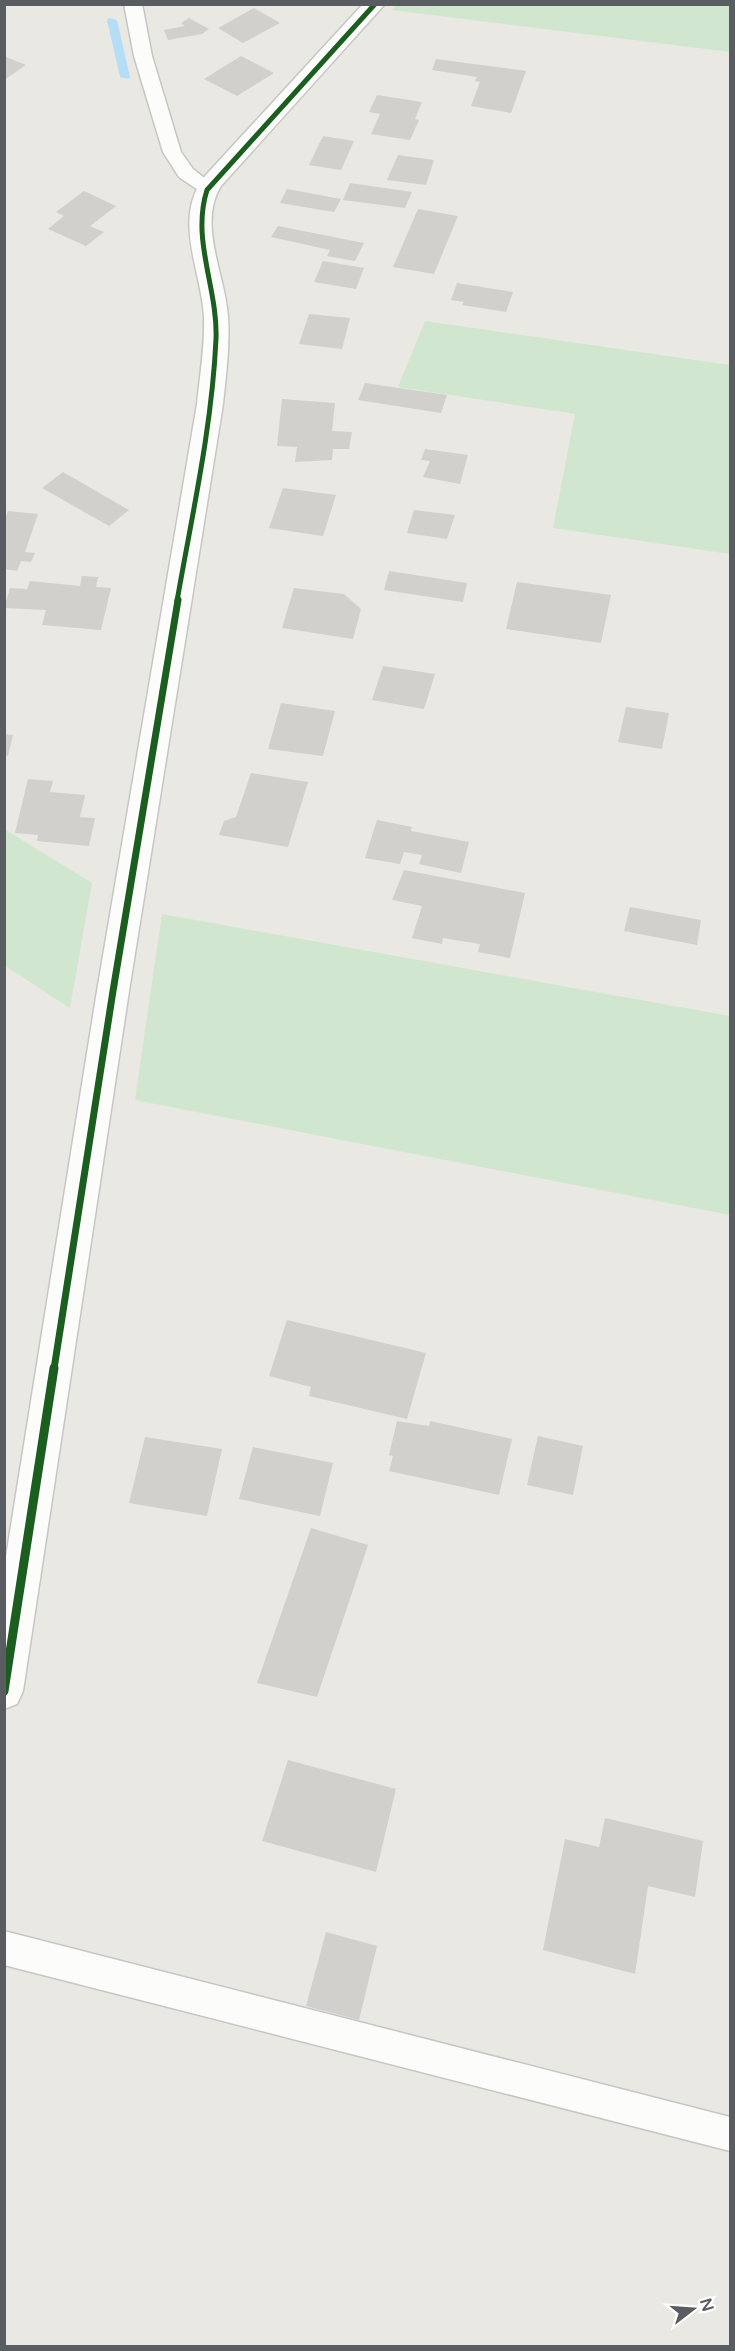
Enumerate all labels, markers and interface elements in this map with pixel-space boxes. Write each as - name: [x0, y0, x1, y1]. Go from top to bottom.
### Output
- north arrow: [663, 2279, 723, 2339]
- text: N: [695, 2296, 718, 2314]

